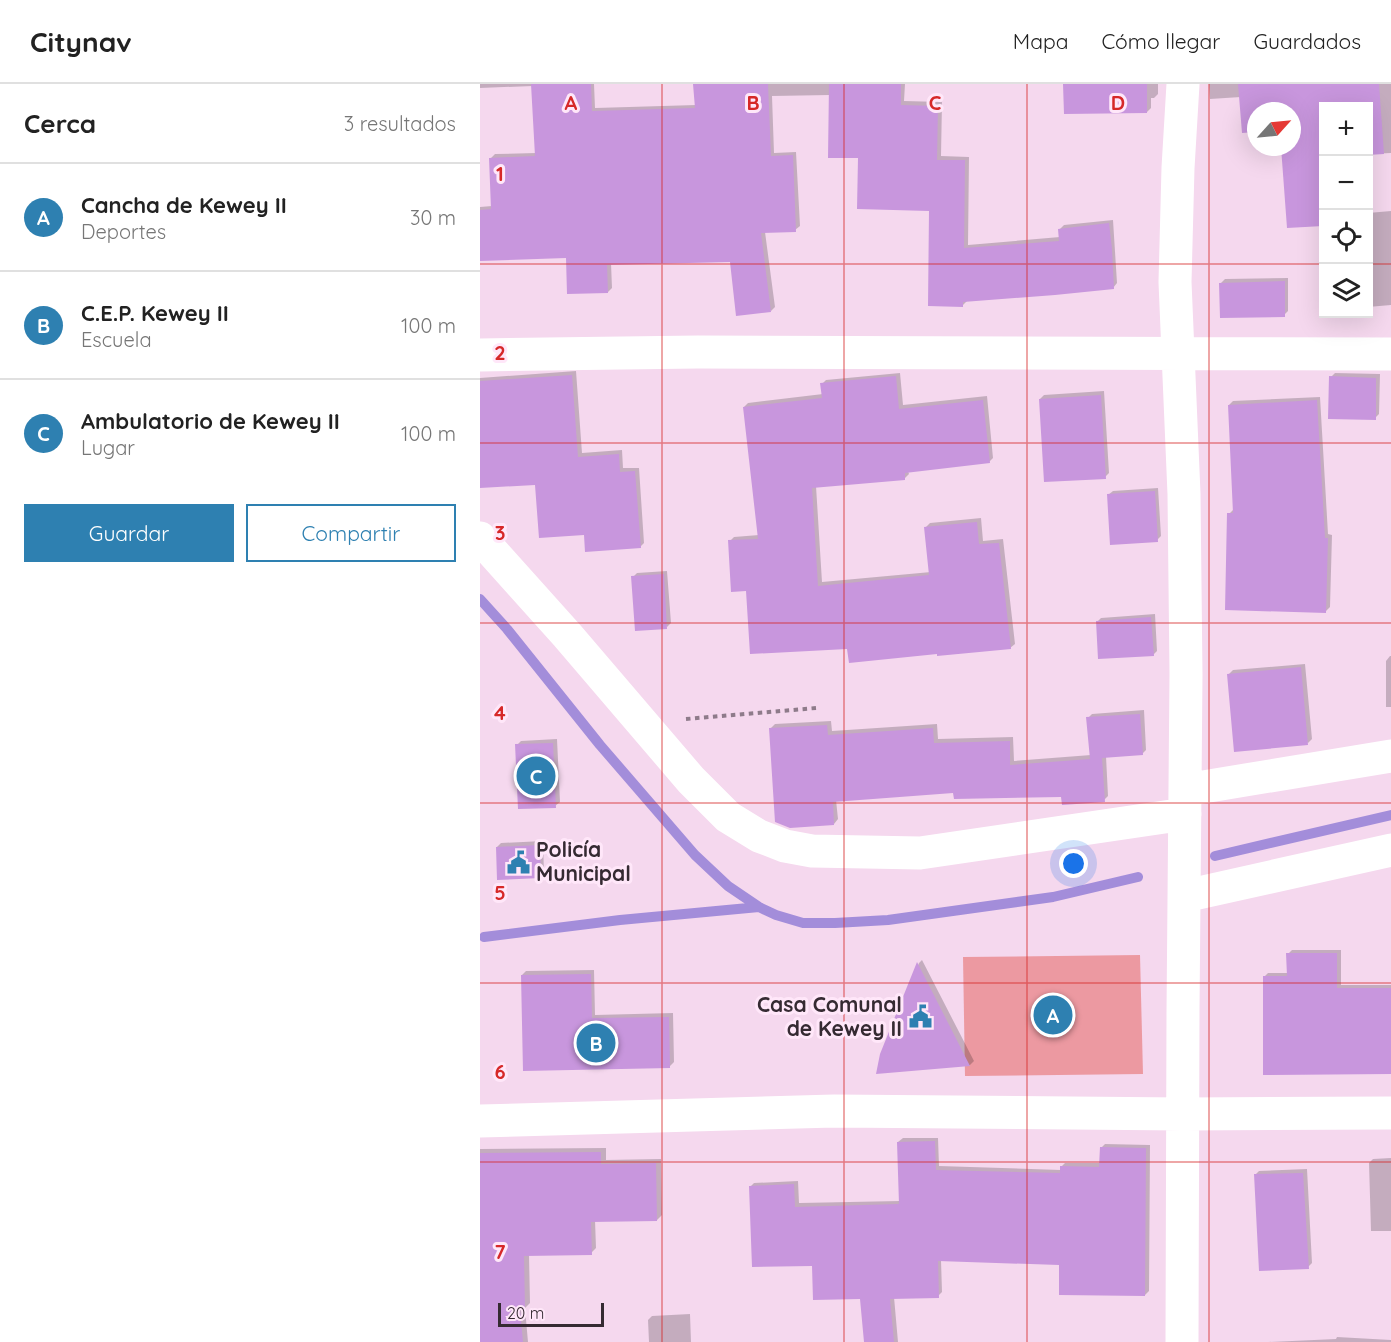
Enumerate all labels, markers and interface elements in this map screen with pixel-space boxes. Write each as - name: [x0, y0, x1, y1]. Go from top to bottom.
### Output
- text: Citynav: [30, 24, 132, 59]
- text: Mapa: [1013, 28, 1068, 54]
- text: Cómo llegar: [1101, 28, 1220, 54]
- text: Guardados: [1253, 28, 1361, 54]
- text: A: [565, 90, 578, 115]
- text: B: [746, 90, 760, 115]
- text: C: [929, 90, 942, 115]
- text: D: [1111, 90, 1125, 115]
- north arrow: [1247, 102, 1301, 156]
- map controls: [1319, 102, 1373, 318]
- button: +: [1319, 102, 1373, 156]
- text: Cerca: [24, 107, 96, 140]
- text: 3 resultados: [344, 111, 456, 136]
- button: −: [1319, 156, 1373, 210]
- text: 1: [496, 161, 504, 186]
- text: Cancha de Kewey II: [81, 191, 287, 219]
- text: A: [37, 205, 50, 230]
- text: 30 m: [410, 205, 456, 230]
- button: locate: [1319, 210, 1373, 264]
- text: Deportes: [81, 219, 166, 244]
- button: layers: [1319, 264, 1373, 318]
- text: C.E.P. Kewey II: [81, 299, 229, 327]
- text: B: [37, 313, 50, 338]
- text: 100 m: [401, 313, 456, 338]
- text: Escuela: [81, 327, 152, 352]
- text: 2: [494, 340, 506, 365]
- text: Ambulatorio de Kewey II: [81, 407, 340, 435]
- text: C: [37, 421, 50, 446]
- text: 100 m: [401, 421, 456, 446]
- text: Lugar: [81, 435, 135, 460]
- button: Guardar: [24, 504, 234, 562]
- button: Compartir: [246, 504, 456, 562]
- text: 3: [495, 520, 505, 545]
- text: 4: [494, 700, 506, 725]
- pin: C: [516, 754, 556, 798]
- place label: Policía Municipal: [536, 836, 631, 886]
- public building icon: Policía Municipal: [505, 849, 531, 875]
- your location: [1059, 849, 1088, 878]
- text: 5: [494, 880, 506, 905]
- place label: Casa Comunal de Kewey II: [757, 991, 902, 1041]
- pin: A: [1034, 992, 1072, 1038]
- public building icon: Casa Comunal de Kewey II: [907, 1004, 933, 1030]
- pin: B: [576, 1020, 616, 1066]
- text: 6: [494, 1059, 506, 1084]
- text: 7: [495, 1239, 506, 1264]
- scale bar: [498, 1300, 604, 1328]
- text: 20 m: [507, 1303, 544, 1323]

